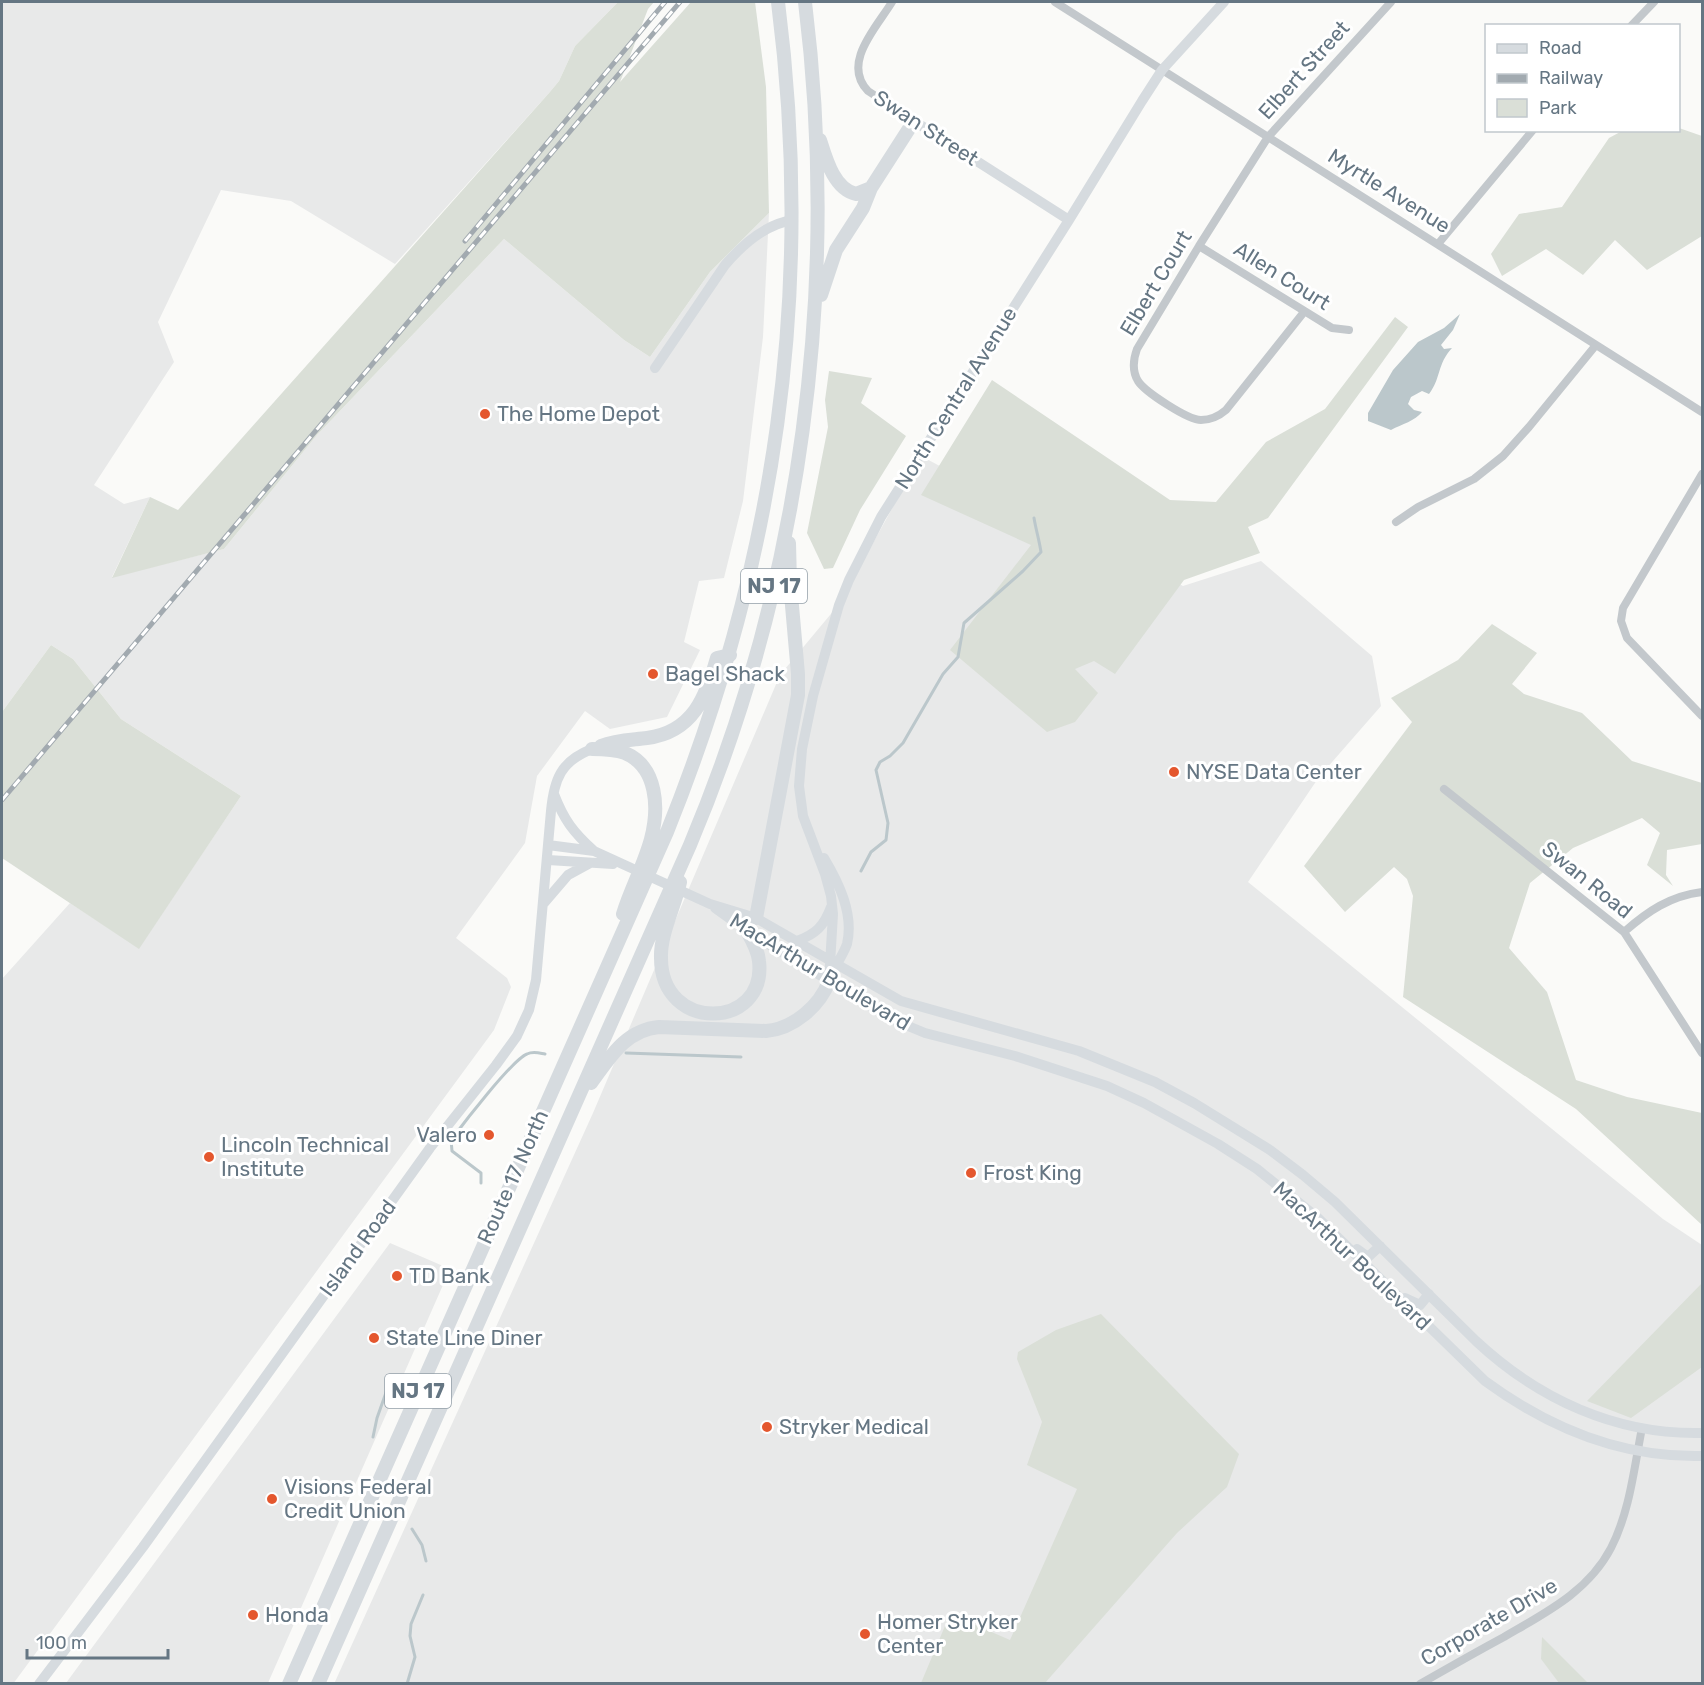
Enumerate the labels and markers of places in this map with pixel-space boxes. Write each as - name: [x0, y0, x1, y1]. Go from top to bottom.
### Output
- place label: The Home Depot: [497, 401, 660, 426]
- marker: The Home Depot: [478, 407, 492, 421]
- place label: Bagel Shack: [665, 661, 785, 686]
- marker: Bagel Shack: [646, 667, 660, 681]
- place label: NYSE Data Center: [1186, 759, 1362, 784]
- marker: NYSE Data Center: [1167, 765, 1181, 779]
- place label: Valero: [416, 1122, 477, 1147]
- marker: Valero: [482, 1128, 496, 1142]
- place label: Lincoln Technical Institute: [221, 1132, 389, 1181]
- marker: Lincoln Technical Institute: [202, 1150, 216, 1164]
- place label: Frost King: [983, 1160, 1082, 1185]
- marker: Frost King: [964, 1166, 978, 1180]
- place label: TD Bank: [409, 1263, 490, 1288]
- marker: TD Bank: [390, 1269, 404, 1283]
- place label: State Line Diner: [386, 1325, 542, 1350]
- marker: State Line Diner: [367, 1331, 381, 1345]
- place label: Stryker Medical: [779, 1414, 929, 1439]
- marker: Stryker Medical: [760, 1420, 774, 1434]
- place label: Visions Federal Credit Union: [284, 1474, 432, 1523]
- marker: Visions Federal Credit Union: [265, 1492, 279, 1506]
- place label: Honda: [265, 1602, 329, 1627]
- marker: Honda: [246, 1608, 260, 1622]
- place label: Homer Stryker Center: [877, 1609, 1018, 1658]
- marker: Homer Stryker Center: [858, 1627, 872, 1641]

